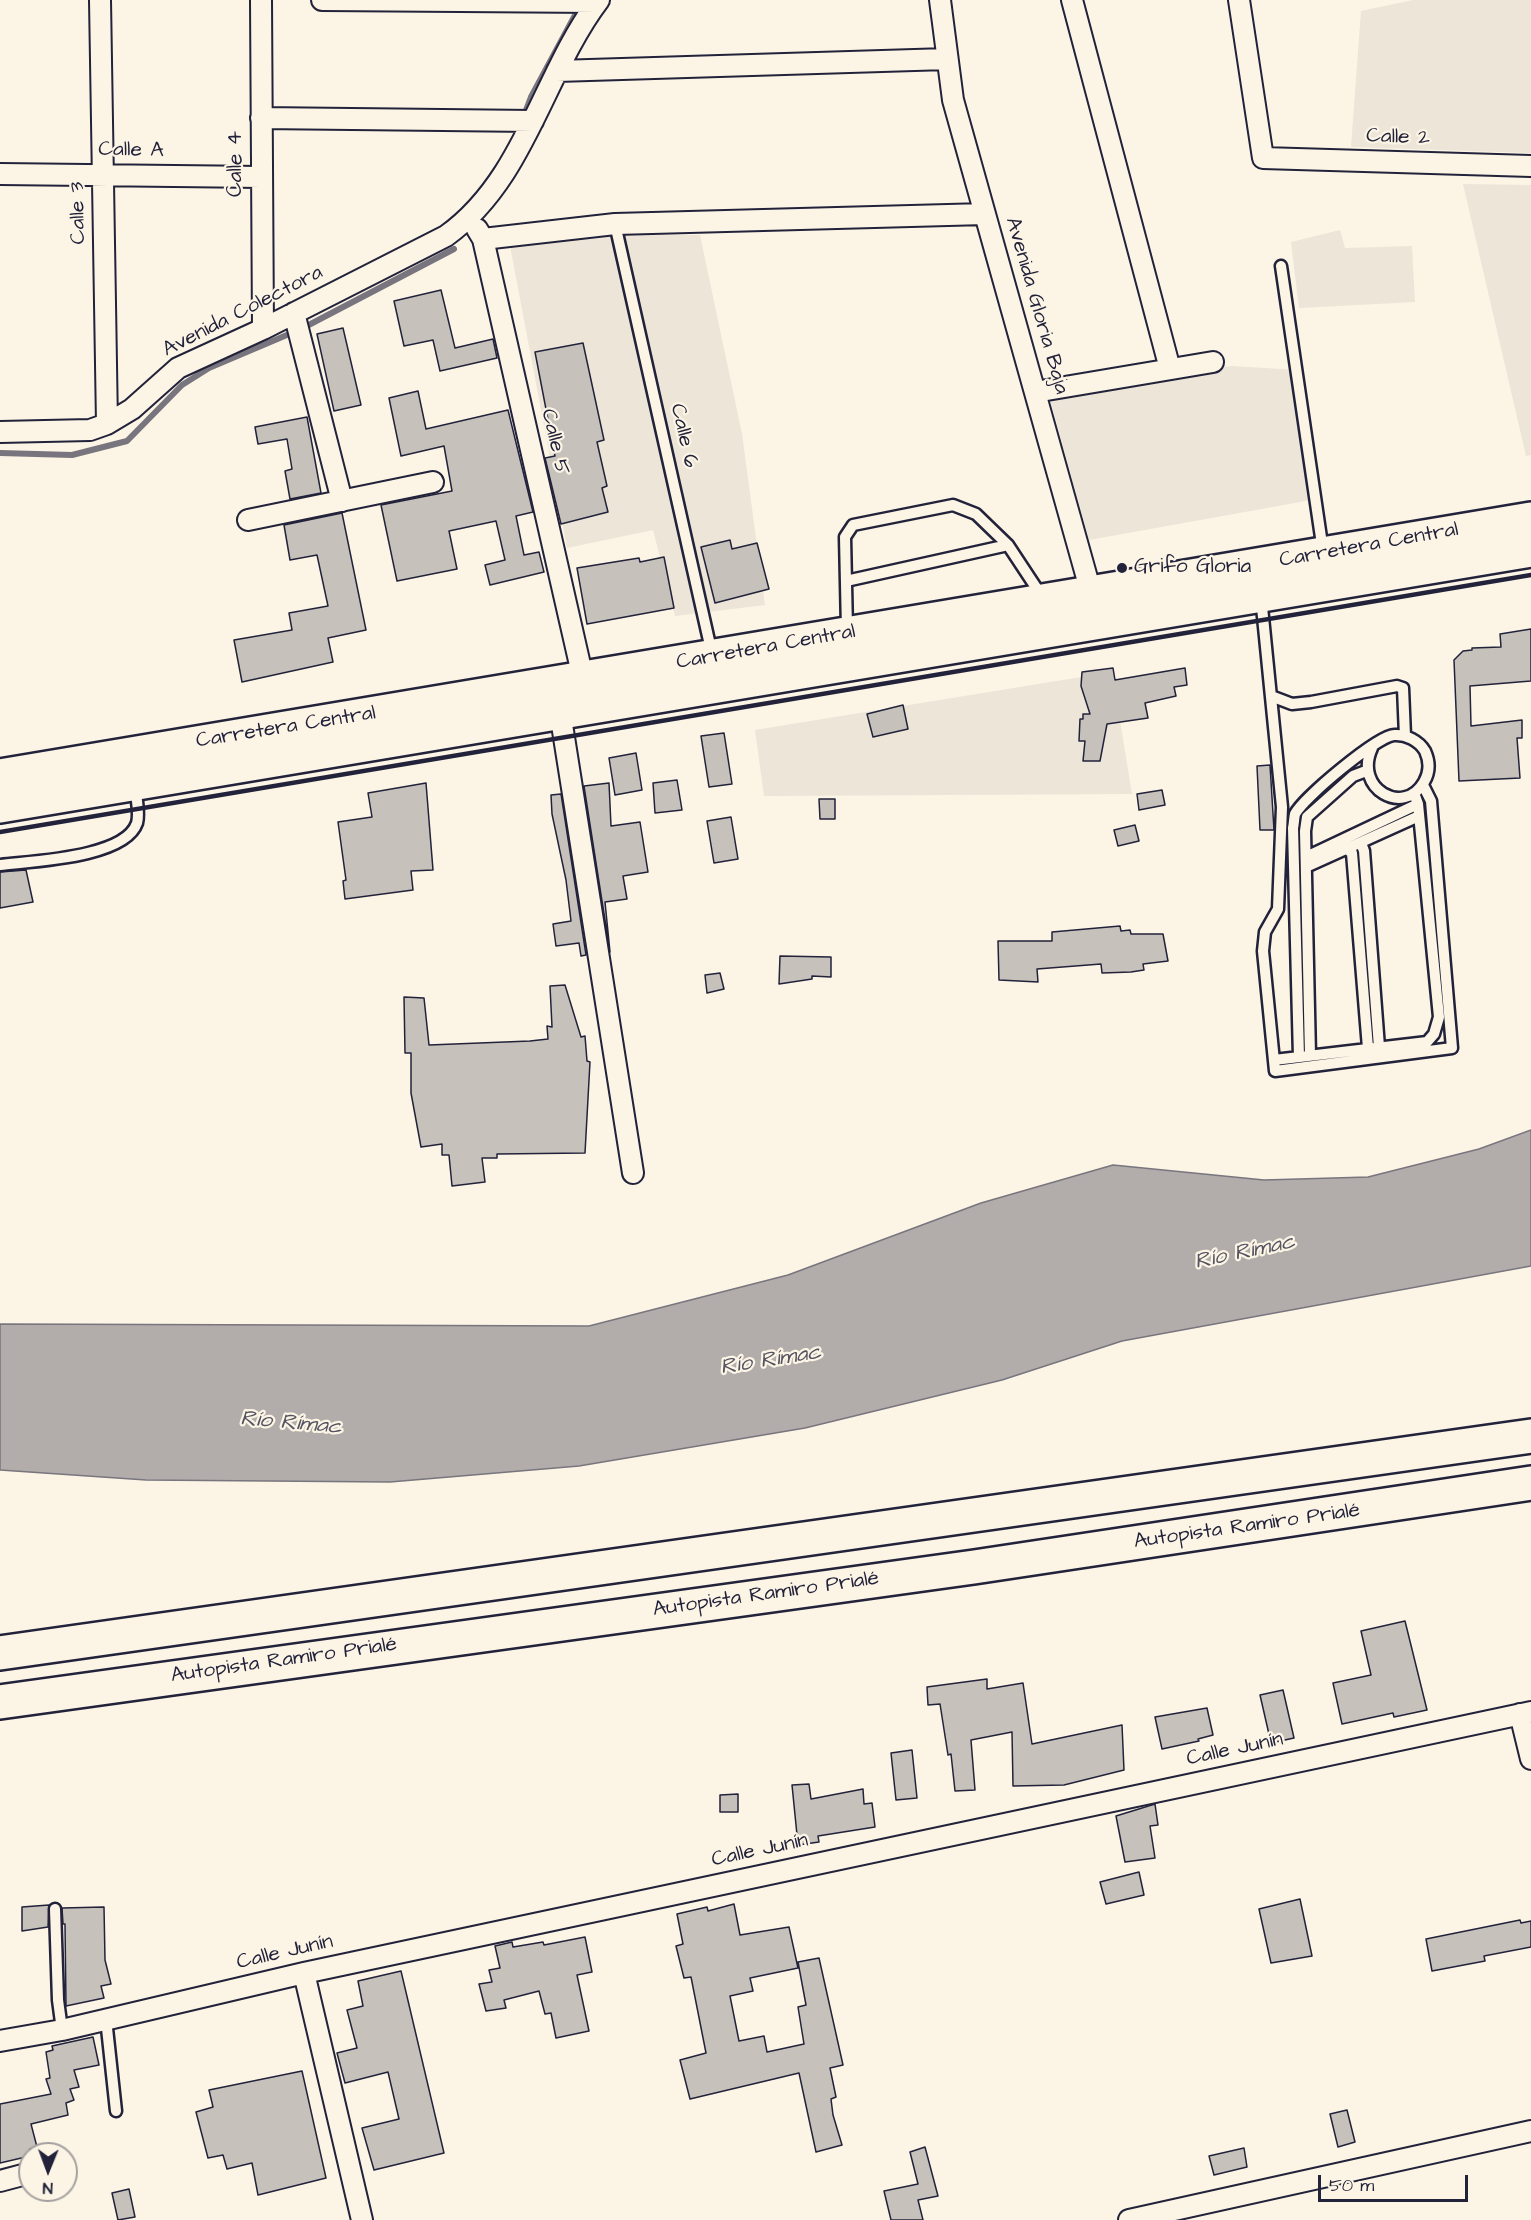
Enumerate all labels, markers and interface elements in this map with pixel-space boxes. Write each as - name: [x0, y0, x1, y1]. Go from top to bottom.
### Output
- street label: Calle 2: [1366, 124, 1430, 152]
- street label: Calle 4: [224, 131, 250, 197]
- street label: Calle A: [98, 138, 164, 164]
- street label: Calle 3: [66, 181, 92, 245]
- street label: Avenida Gloria Baja: [999, 215, 1073, 397]
- street label: Avenida Colectora: [159, 261, 327, 363]
- street label: Calle 6: [663, 401, 703, 471]
- street label: Calle 5: [534, 407, 574, 477]
- street label: Carretera Central: [1277, 518, 1461, 574]
- place label: Grifo Gloria: [1134, 555, 1251, 581]
- marker: Grifo Gloria: [1115, 561, 1129, 575]
- street label: Carretera Central: [674, 620, 858, 676]
- street label: Carretera Central: [194, 701, 378, 755]
- water label: Río Rímac: [1193, 1230, 1297, 1276]
- water label: Río Rímac: [719, 1340, 823, 1382]
- water label: Río Rímac: [239, 1406, 343, 1442]
- street label: Autopista Ramiro Prialé: [1132, 1499, 1362, 1555]
- street label: Autopista Ramiro Prialé: [651, 1567, 881, 1623]
- street label: Autopista Ramiro Prialé: [169, 1633, 399, 1689]
- street label: Calle Junín: [1185, 1727, 1285, 1773]
- street label: Calle Junín: [710, 1828, 810, 1874]
- street label: Calle Junín: [234, 1930, 336, 1976]
- north arrow: [18, 2142, 78, 2202]
- scale bar: [1321, 2163, 1471, 2201]
- text: 50 m: [1329, 2173, 1374, 2198]
- text: N: [43, 2177, 53, 2199]

